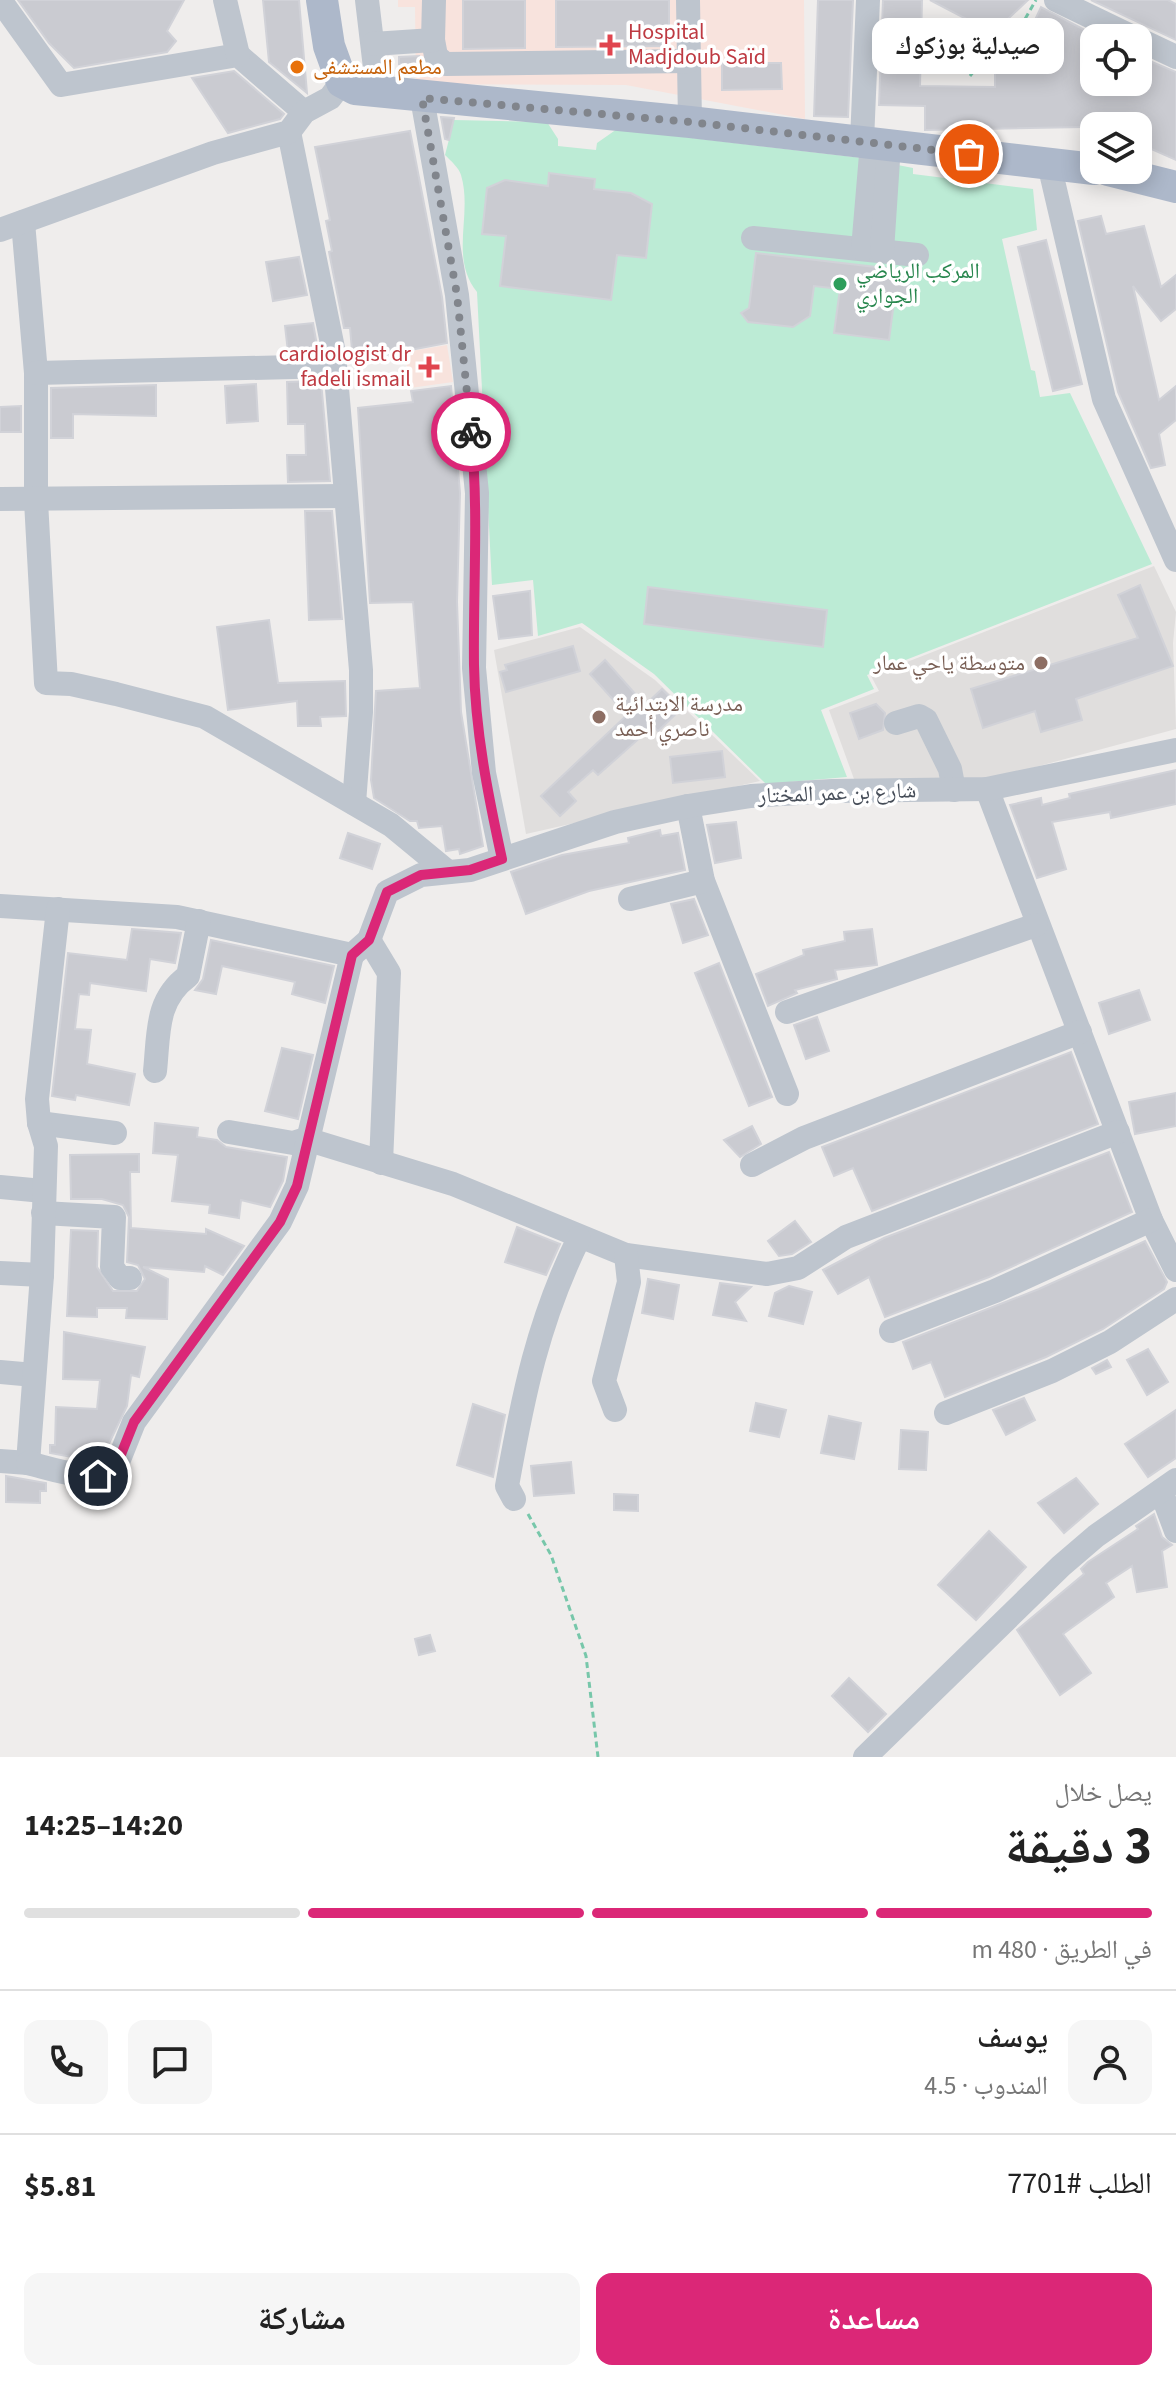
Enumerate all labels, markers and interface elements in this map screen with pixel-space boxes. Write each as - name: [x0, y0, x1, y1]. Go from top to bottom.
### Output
- place label: Hospital Madjdoub Saïd: [628, 16, 766, 73]
- callout: صيدلية بوزكوك: [873, 18, 1065, 74]
- map controls: [1080, 24, 1152, 184]
- button: locate: [1080, 24, 1152, 96]
- text: صيدلية بوزكوك: [896, 27, 1040, 64]
- marker: Hospital Madjdoub Saïd: [599, 34, 621, 56]
- place label: مطعم المستشفى: [313, 51, 442, 83]
- marker: مطعم المستشفى: [288, 58, 306, 76]
- button: layers: [1080, 112, 1152, 184]
- pin: [935, 120, 1003, 188]
- icon: bag: [947, 132, 991, 176]
- place label: المركب الرياضي الجواري: [856, 255, 980, 313]
- marker: المركب الرياضي الجواري: [831, 275, 849, 293]
- place label: cardiologist dr fadeli ismail: [279, 338, 411, 395]
- marker: cardiologist dr fadeli ismail: [418, 356, 440, 378]
- courier: [431, 392, 511, 472]
- icon: bike: [449, 410, 493, 454]
- place label: متوسطة ياحي عمار: [872, 647, 1025, 680]
- marker: متوسطة ياحي عمار: [1032, 654, 1050, 672]
- place label: مدرسة الابتدائية ناصري أحمد: [615, 688, 743, 746]
- marker: مدرسة الابتدائية ناصري أحمد: [590, 708, 608, 726]
- street label: شارع بن عمر المختار: [756, 774, 917, 812]
- pin: [64, 1442, 132, 1510]
- icon: home: [76, 1454, 120, 1498]
- text: يصل خلال: [1054, 1774, 1152, 1811]
- text: 14:20–14:25: [24, 1804, 183, 1847]
- text: 3 دقيقة: [1005, 1810, 1152, 1884]
- text: في الطريق · 480 m: [971, 1931, 1152, 1968]
- text: يوسف: [977, 2016, 1048, 2059]
- button: phone: [24, 2020, 108, 2104]
- button: chat: [128, 2020, 212, 2104]
- button: person: [1068, 2020, 1152, 2104]
- text: المندوب · 4.5: [924, 2067, 1048, 2104]
- text: الطلب #7701: [1007, 2162, 1152, 2205]
- text: $5.81: [24, 2165, 96, 2208]
- button: مشاركة: [24, 2273, 580, 2365]
- button: مساعدة: [596, 2273, 1152, 2365]

